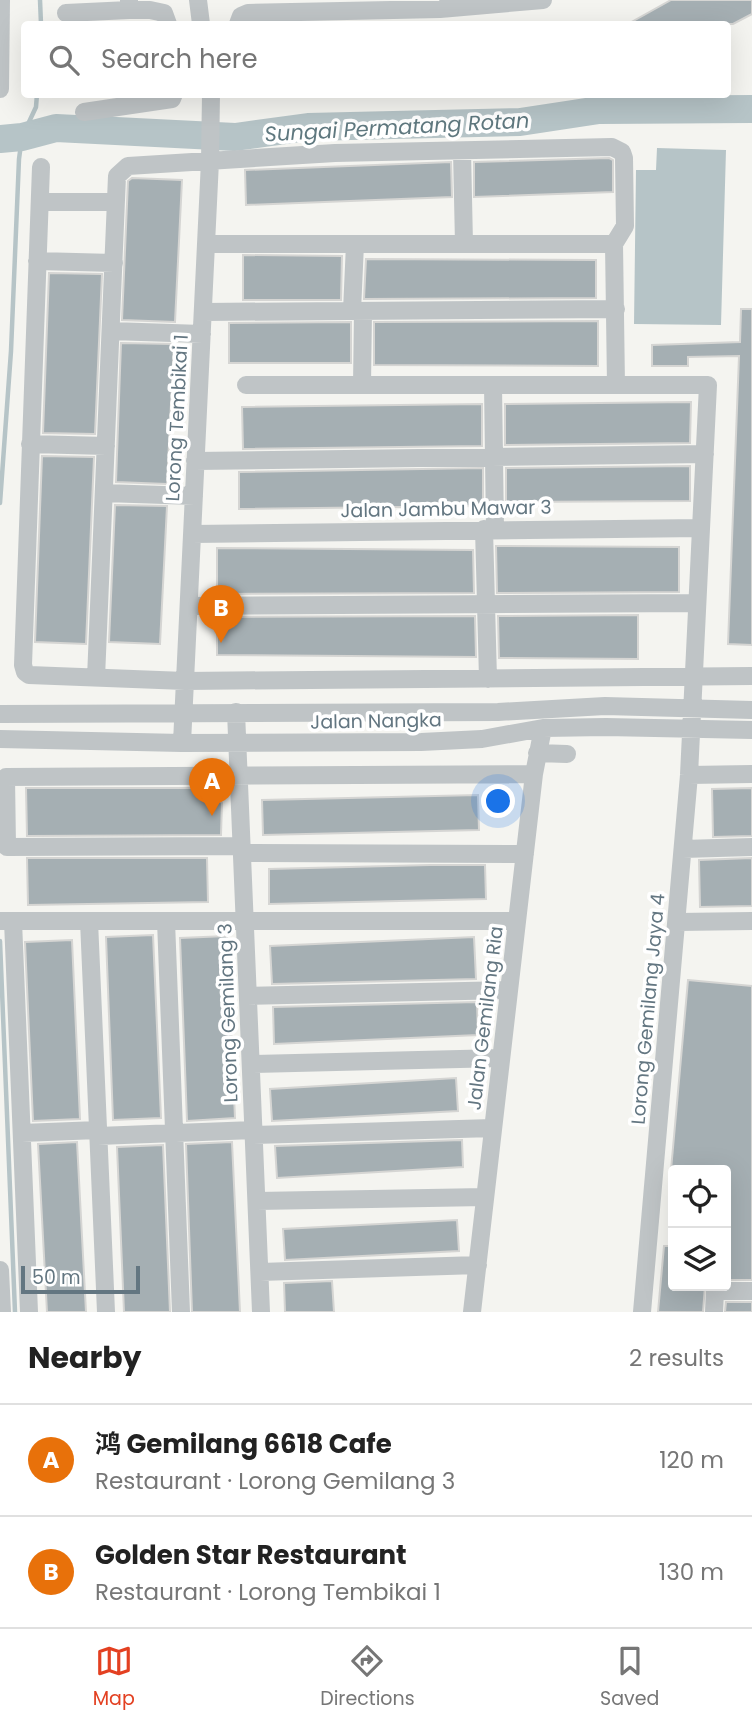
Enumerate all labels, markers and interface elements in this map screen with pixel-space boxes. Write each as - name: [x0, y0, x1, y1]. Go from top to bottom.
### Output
- search box: [21, 21, 731, 98]
- icon: search: [45, 41, 83, 79]
- text: Search here: [101, 41, 258, 77]
- water label: Sungai Permatang Rotan: [264, 106, 530, 148]
- street label: Lorong Tembikai 1: [159, 334, 195, 502]
- street label: Jalan Jambu Mawar 3: [340, 494, 552, 524]
- pin: B: [198, 585, 244, 643]
- street label: Jalan Nangka: [310, 706, 442, 736]
- pin: A: [189, 758, 235, 816]
- your location: [481, 784, 515, 818]
- street label: Lorong Gemilang Jaya 4: [624, 892, 672, 1126]
- street label: Lorong Gemilang 3: [211, 923, 245, 1103]
- street label: Jalan Gemilang Ria: [460, 924, 510, 1112]
- map controls: [668, 1165, 731, 1291]
- button: locate: [668, 1165, 731, 1228]
- button: layers: [668, 1228, 731, 1291]
- scale bar: [21, 1263, 140, 1295]
- text: 50 m: [32, 1264, 81, 1291]
- text: Nearby: [28, 1336, 142, 1379]
- text: 2 results: [629, 1342, 724, 1374]
- text: 鸿 Gemilang 6618 Cafe: [95, 1426, 392, 1462]
- text: A: [43, 1444, 59, 1476]
- text: 120 m: [659, 1444, 724, 1476]
- text: Restaurant · Lorong Gemilang 3: [95, 1465, 455, 1497]
- text: Golden Star Restaurant: [95, 1537, 407, 1573]
- text: B: [43, 1556, 59, 1588]
- text: 130 m: [659, 1556, 724, 1588]
- text: Restaurant · Lorong Tembikai 1: [95, 1576, 441, 1608]
- tab: Map: [93, 1642, 135, 1713]
- tab: Directions: [320, 1642, 415, 1713]
- tab: Saved: [600, 1642, 659, 1713]

